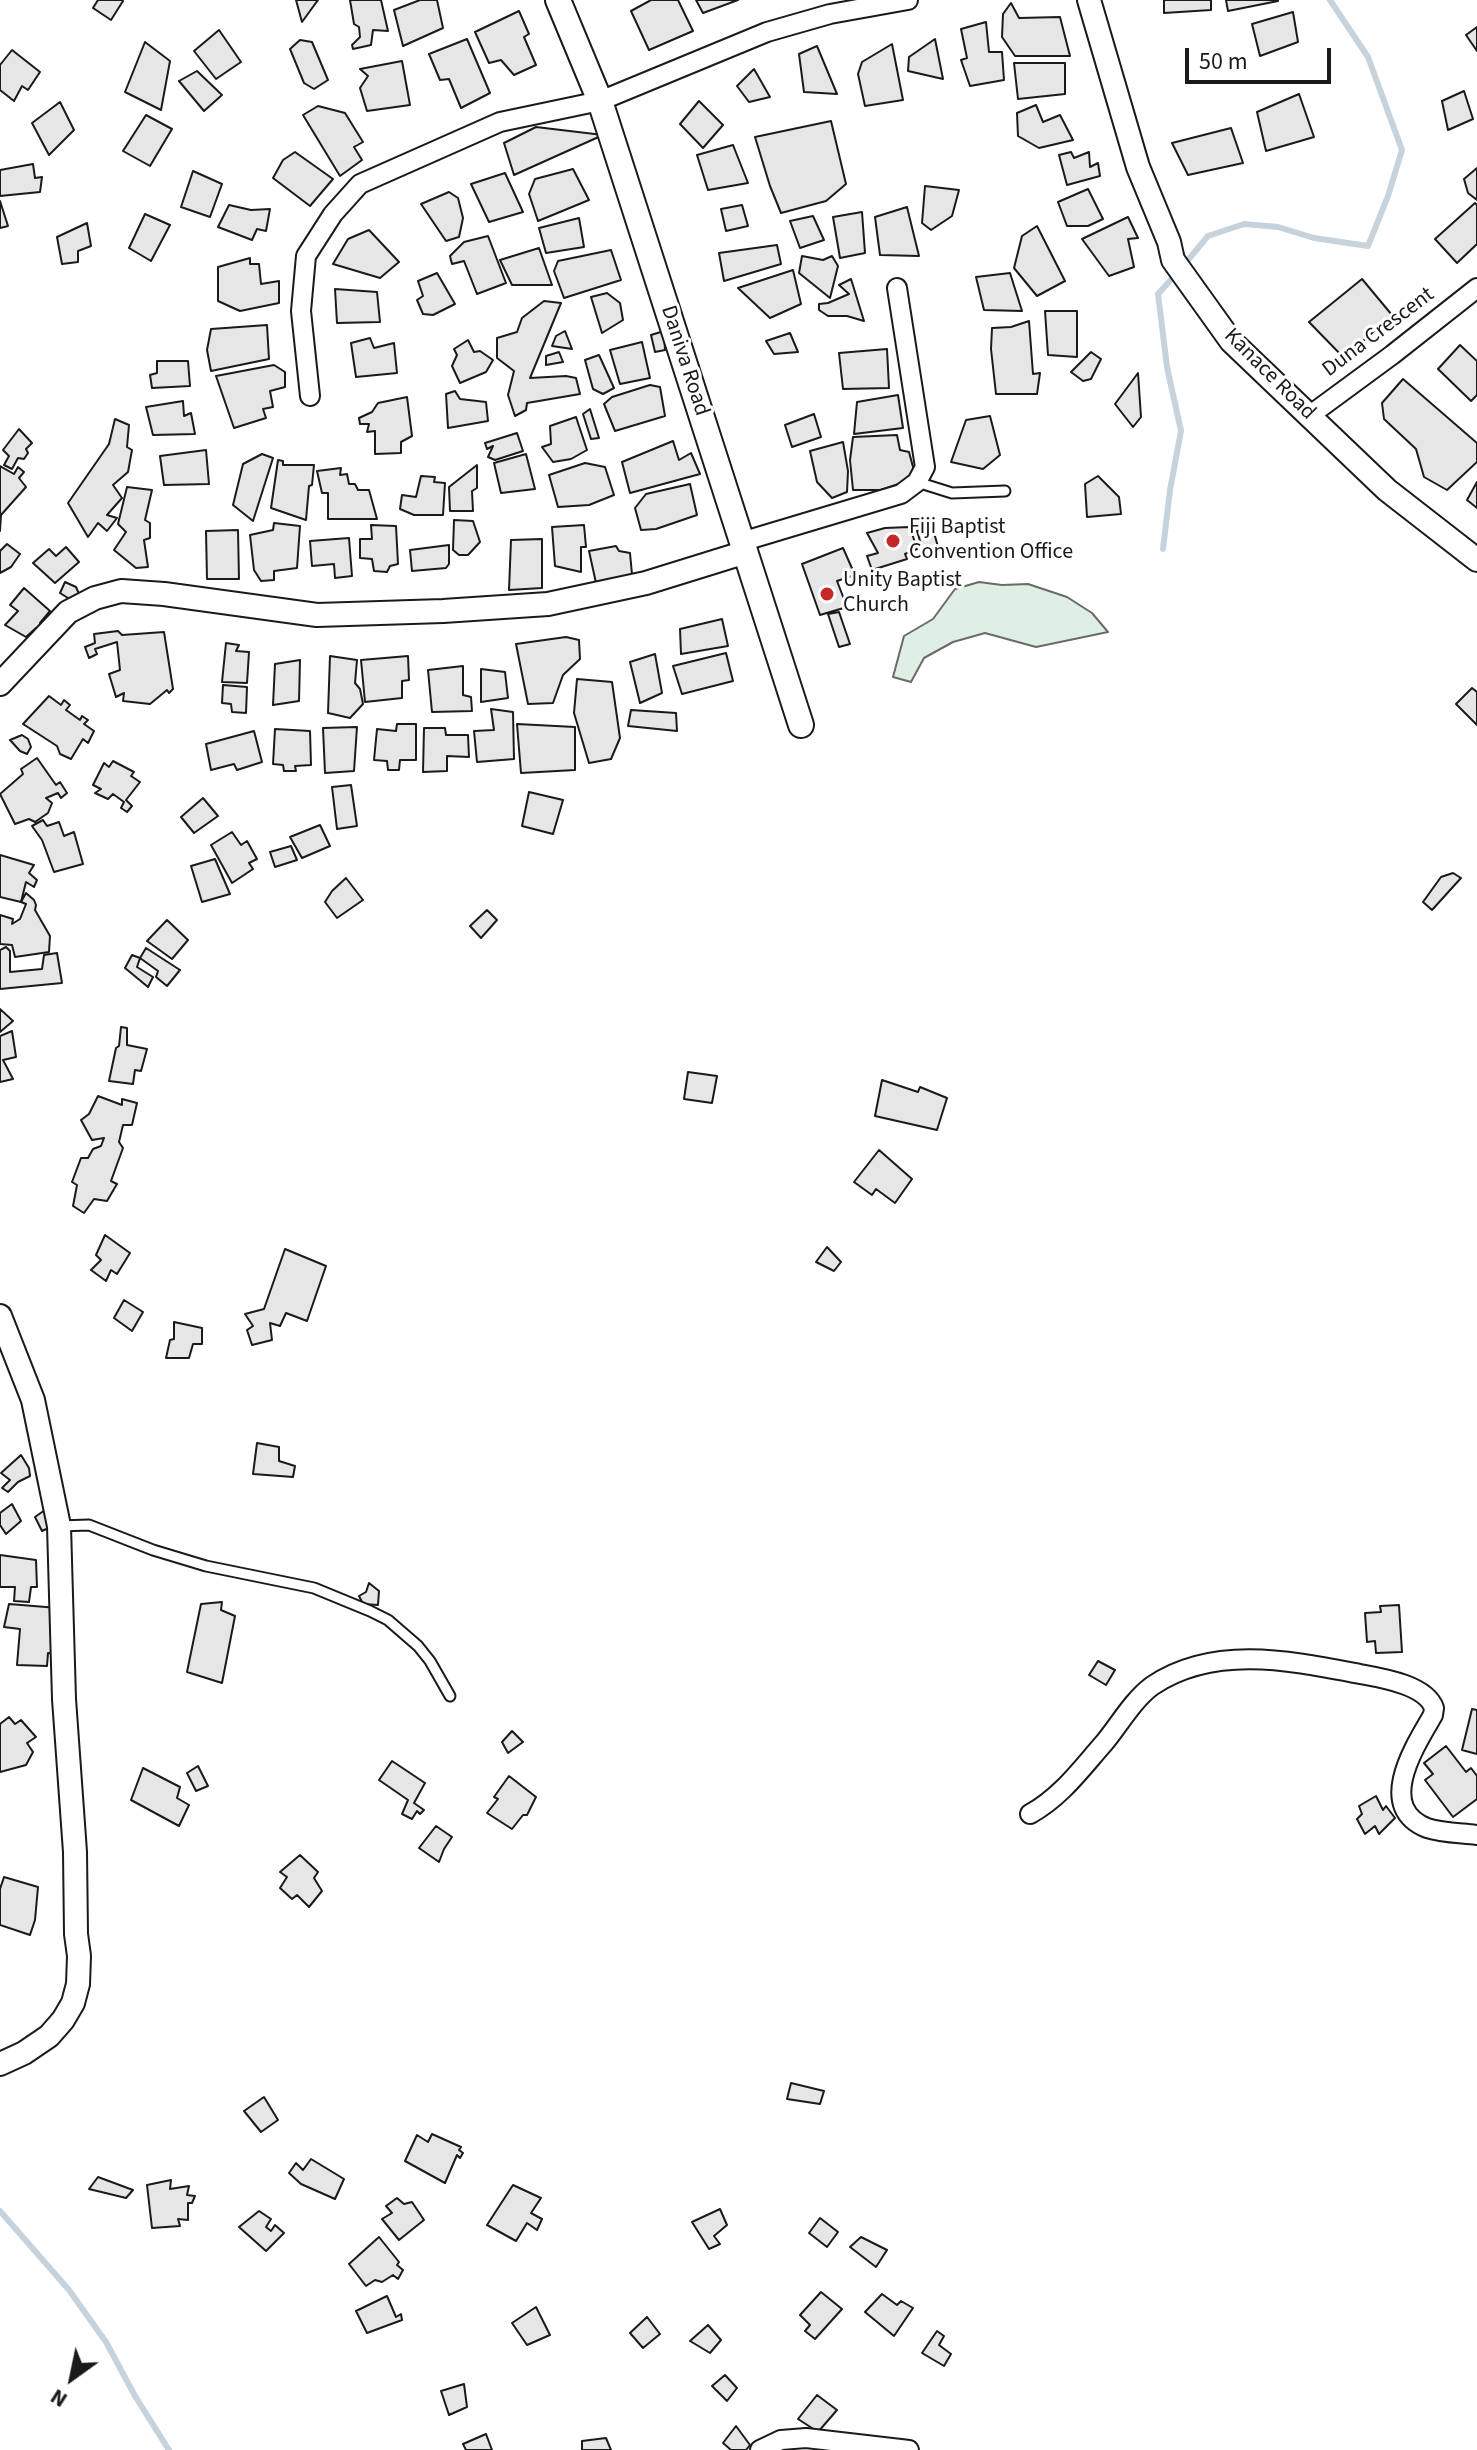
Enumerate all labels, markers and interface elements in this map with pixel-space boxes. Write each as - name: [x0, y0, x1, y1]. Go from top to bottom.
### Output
- scale bar: [1189, 32, 1335, 82]
- text: 50 m: [1199, 44, 1248, 79]
- street label: Duna Crescent: [1318, 282, 1440, 384]
- street label: Daniva Road: [654, 302, 714, 420]
- street label: Kanace Road: [1218, 324, 1320, 426]
- place label: Fiji Baptist Convention Office: [909, 515, 1073, 566]
- marker: Fiji Baptist Convention Office: [884, 532, 902, 550]
- place label: Unity Baptist Church: [843, 568, 962, 620]
- marker: Unity Baptist Church: [818, 585, 836, 603]
- north arrow: [32, 2338, 112, 2418]
- text: N: [44, 2381, 74, 2416]

